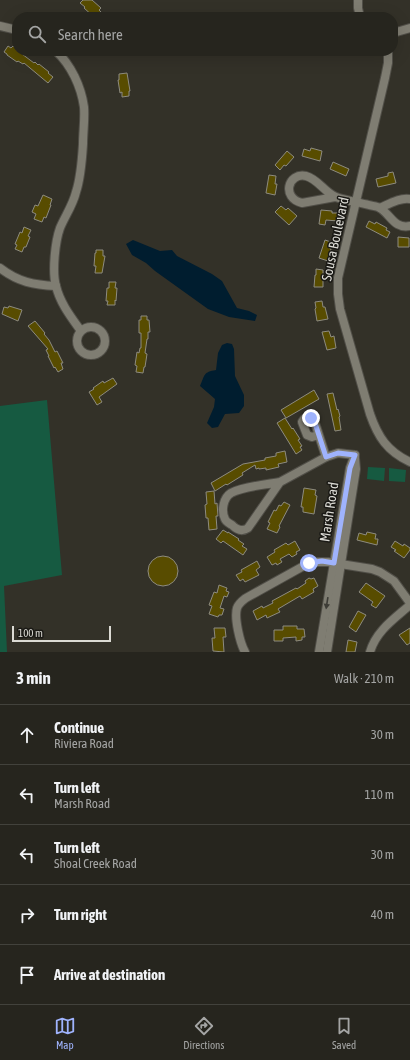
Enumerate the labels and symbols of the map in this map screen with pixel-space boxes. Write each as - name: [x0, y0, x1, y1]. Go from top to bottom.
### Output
- street label: Sousa Boulevard: [318, 196, 352, 282]
- route end: [302, 409, 320, 427]
- street label: Marsh Road: [316, 481, 342, 543]
- route start: [300, 554, 318, 572]
- one-way arrow: [324, 597, 330, 609]
- scale bar: [12, 624, 111, 643]

